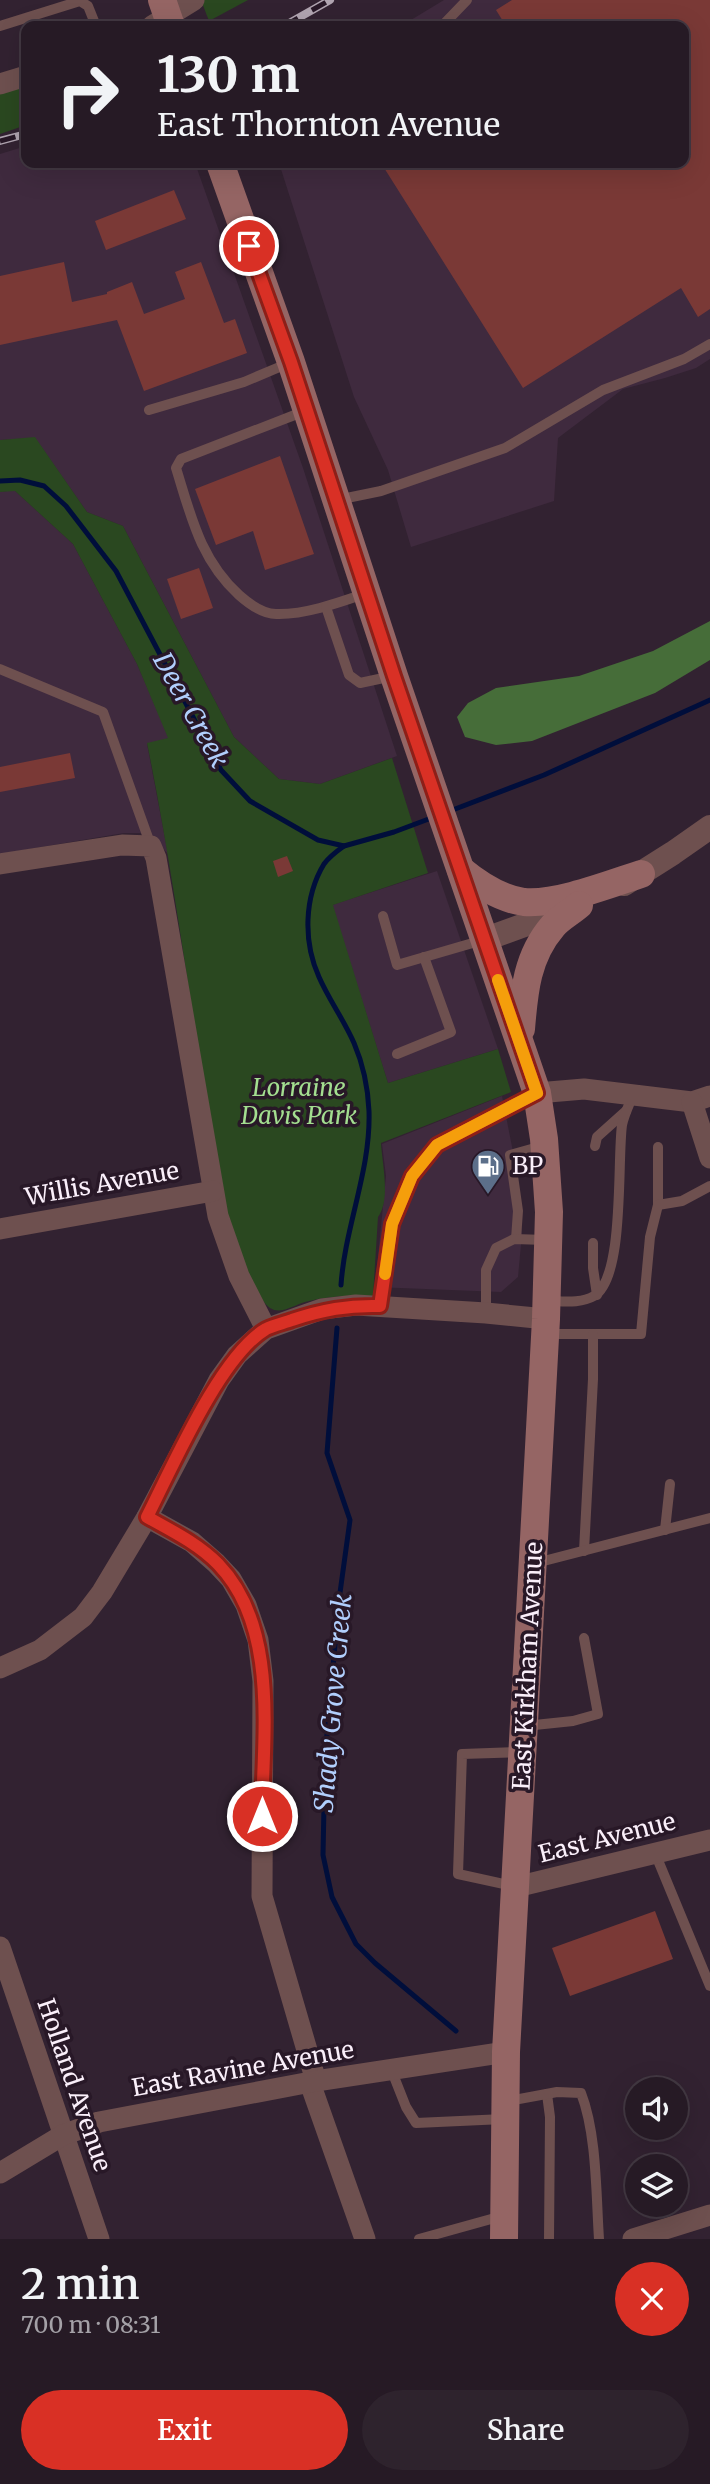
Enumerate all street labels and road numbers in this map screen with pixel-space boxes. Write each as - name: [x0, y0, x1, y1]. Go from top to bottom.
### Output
- street label: Willis Avenue: [21, 1155, 181, 1212]
- street label: East Kirkham Avenue: [506, 1541, 549, 1791]
- street label: East Avenue: [535, 1806, 679, 1869]
- street label: Holland Avenue: [30, 1994, 119, 2175]
- street label: East Ravine Avenue: [129, 2034, 356, 2103]

